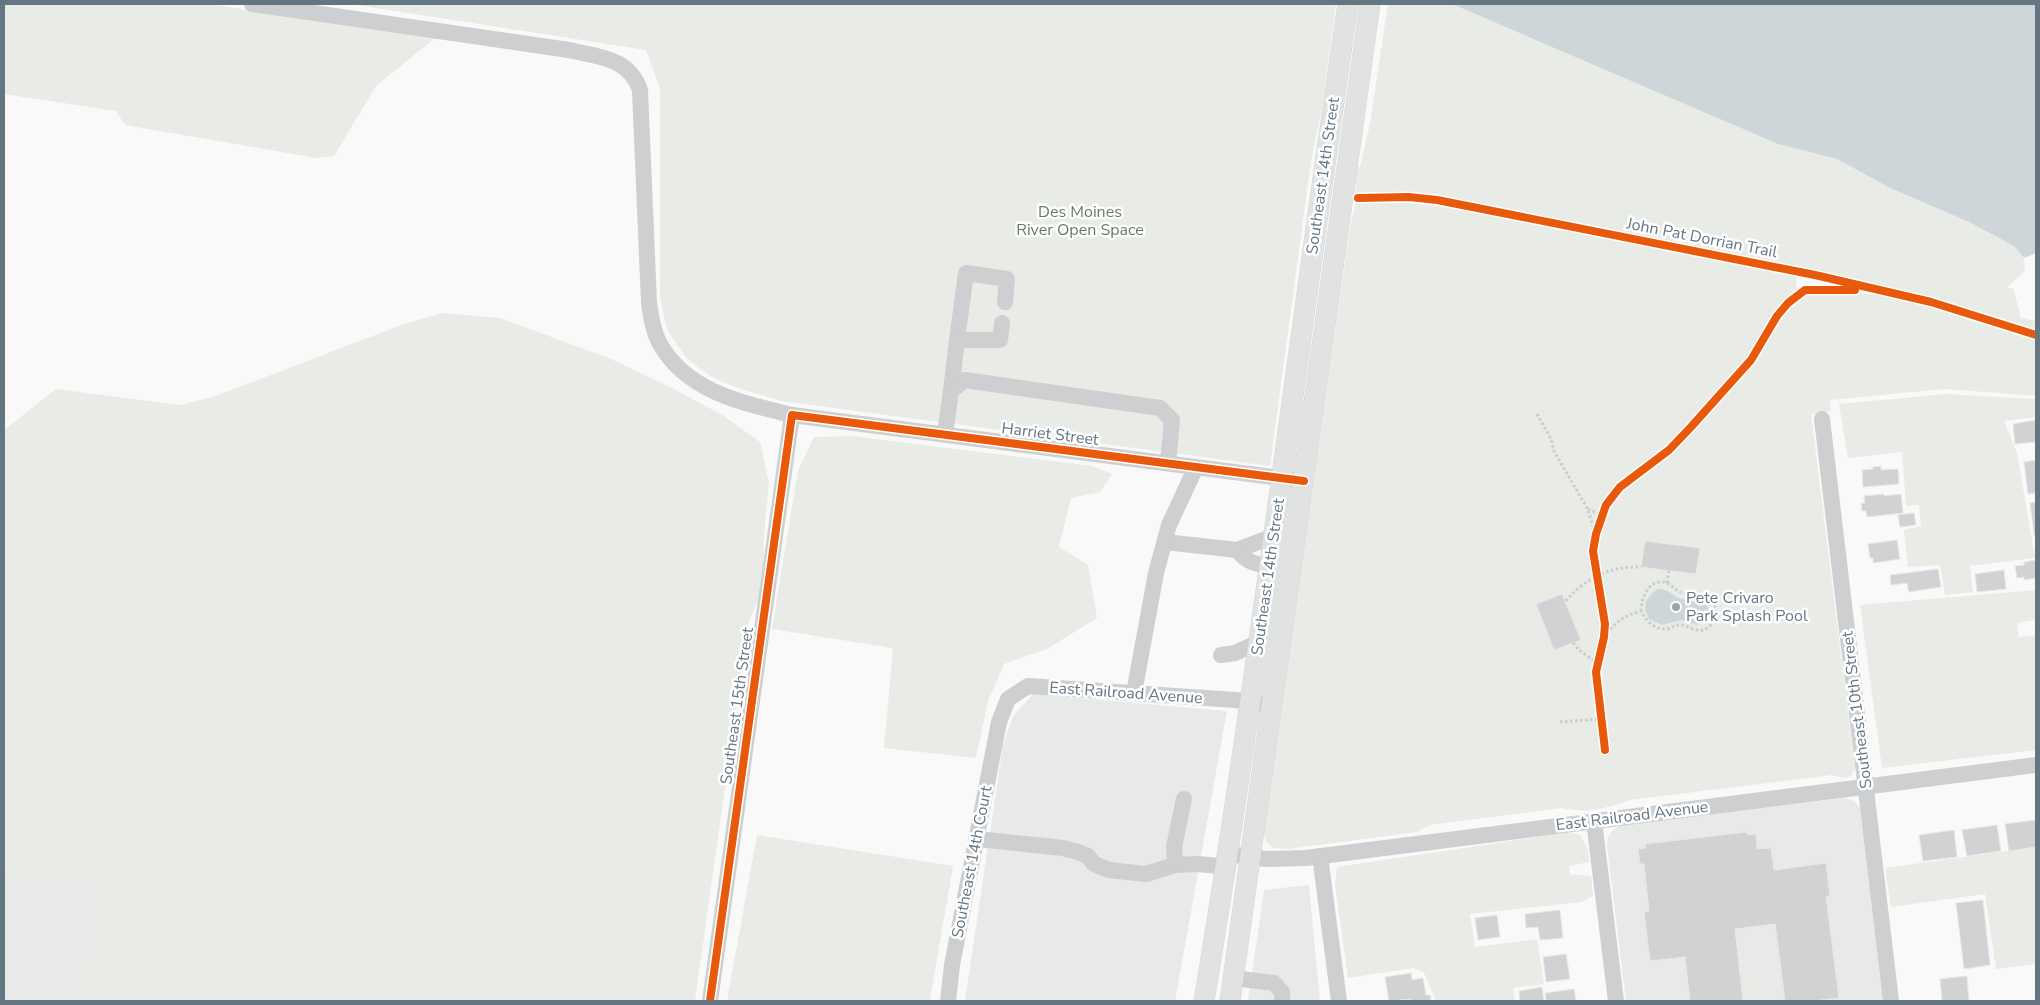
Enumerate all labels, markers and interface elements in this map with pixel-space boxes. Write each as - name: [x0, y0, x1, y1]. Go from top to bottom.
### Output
- street label: Southeast 14th Street: [1301, 96, 1345, 256]
- park label: Des Moines River Open Space: [1016, 201, 1144, 241]
- street label: John Pat Dorrian Trail: [1624, 212, 1779, 263]
- street label: Harriet Street: [1000, 417, 1100, 451]
- street label: Southeast 14th Street: [1246, 497, 1290, 657]
- place label: Pete Crivaro Park Splash Pool: [1686, 587, 1808, 627]
- marker: Pete Crivaro Park Splash Pool: [1670, 601, 1682, 613]
- street label: Southeast 15th Street: [715, 626, 759, 786]
- street label: Southeast 10th Street: [1836, 630, 1878, 790]
- street label: East Railroad Avenue: [1049, 677, 1203, 709]
- street label: Southeast 14th Court: [946, 784, 998, 940]
- street label: East Railroad Avenue: [1554, 796, 1710, 836]

